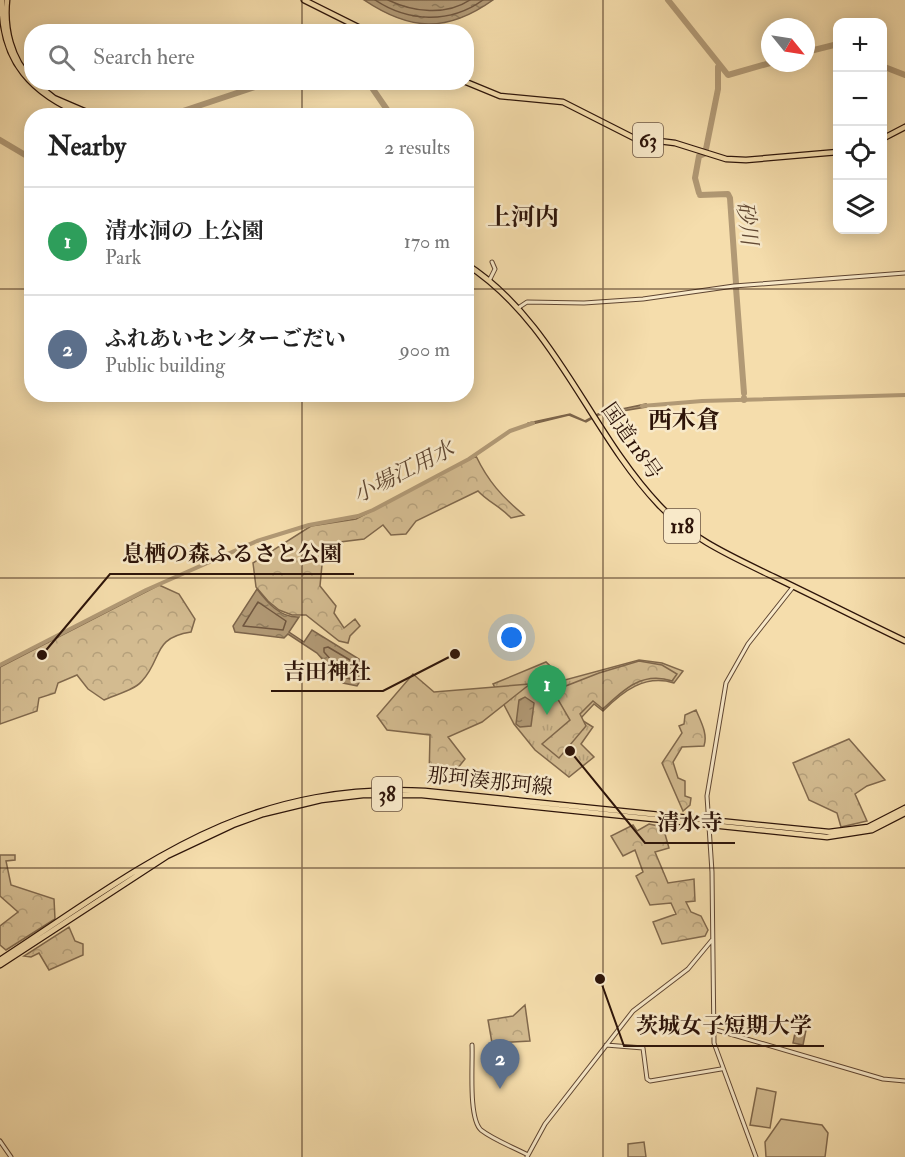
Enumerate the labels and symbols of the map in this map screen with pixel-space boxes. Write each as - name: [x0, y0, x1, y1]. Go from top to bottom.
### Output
- north arrow: [761, 18, 815, 72]
- road number: 63: [633, 123, 663, 157]
- water label: 砂川: [730, 200, 764, 249]
- district label: 上河内: [487, 202, 559, 233]
- street label: 国道118号: [595, 398, 668, 485]
- district label: 西木倉: [648, 405, 720, 436]
- water label: 小場江用水: [348, 434, 461, 509]
- road number: 118: [664, 509, 700, 543]
- callout: 息栖の森ふるさと公園: [110, 534, 354, 574]
- text: 息栖の森ふるさと公園: [122, 540, 342, 568]
- your location: [497, 623, 526, 652]
- callout: 吉田神社: [271, 651, 383, 691]
- text: 吉田神社: [283, 658, 371, 686]
- pin: 1: [528, 666, 566, 715]
- street label: 那珂湊那珂線: [426, 761, 554, 802]
- road number: 38: [372, 777, 402, 811]
- callout: 清水寺: [645, 803, 735, 843]
- text: 清水寺: [657, 809, 723, 837]
- callout: 茨城女子短期大学: [624, 1006, 824, 1046]
- text: 茨城女子短期大学: [636, 1012, 812, 1040]
- pin: 2: [480, 1040, 520, 1089]

